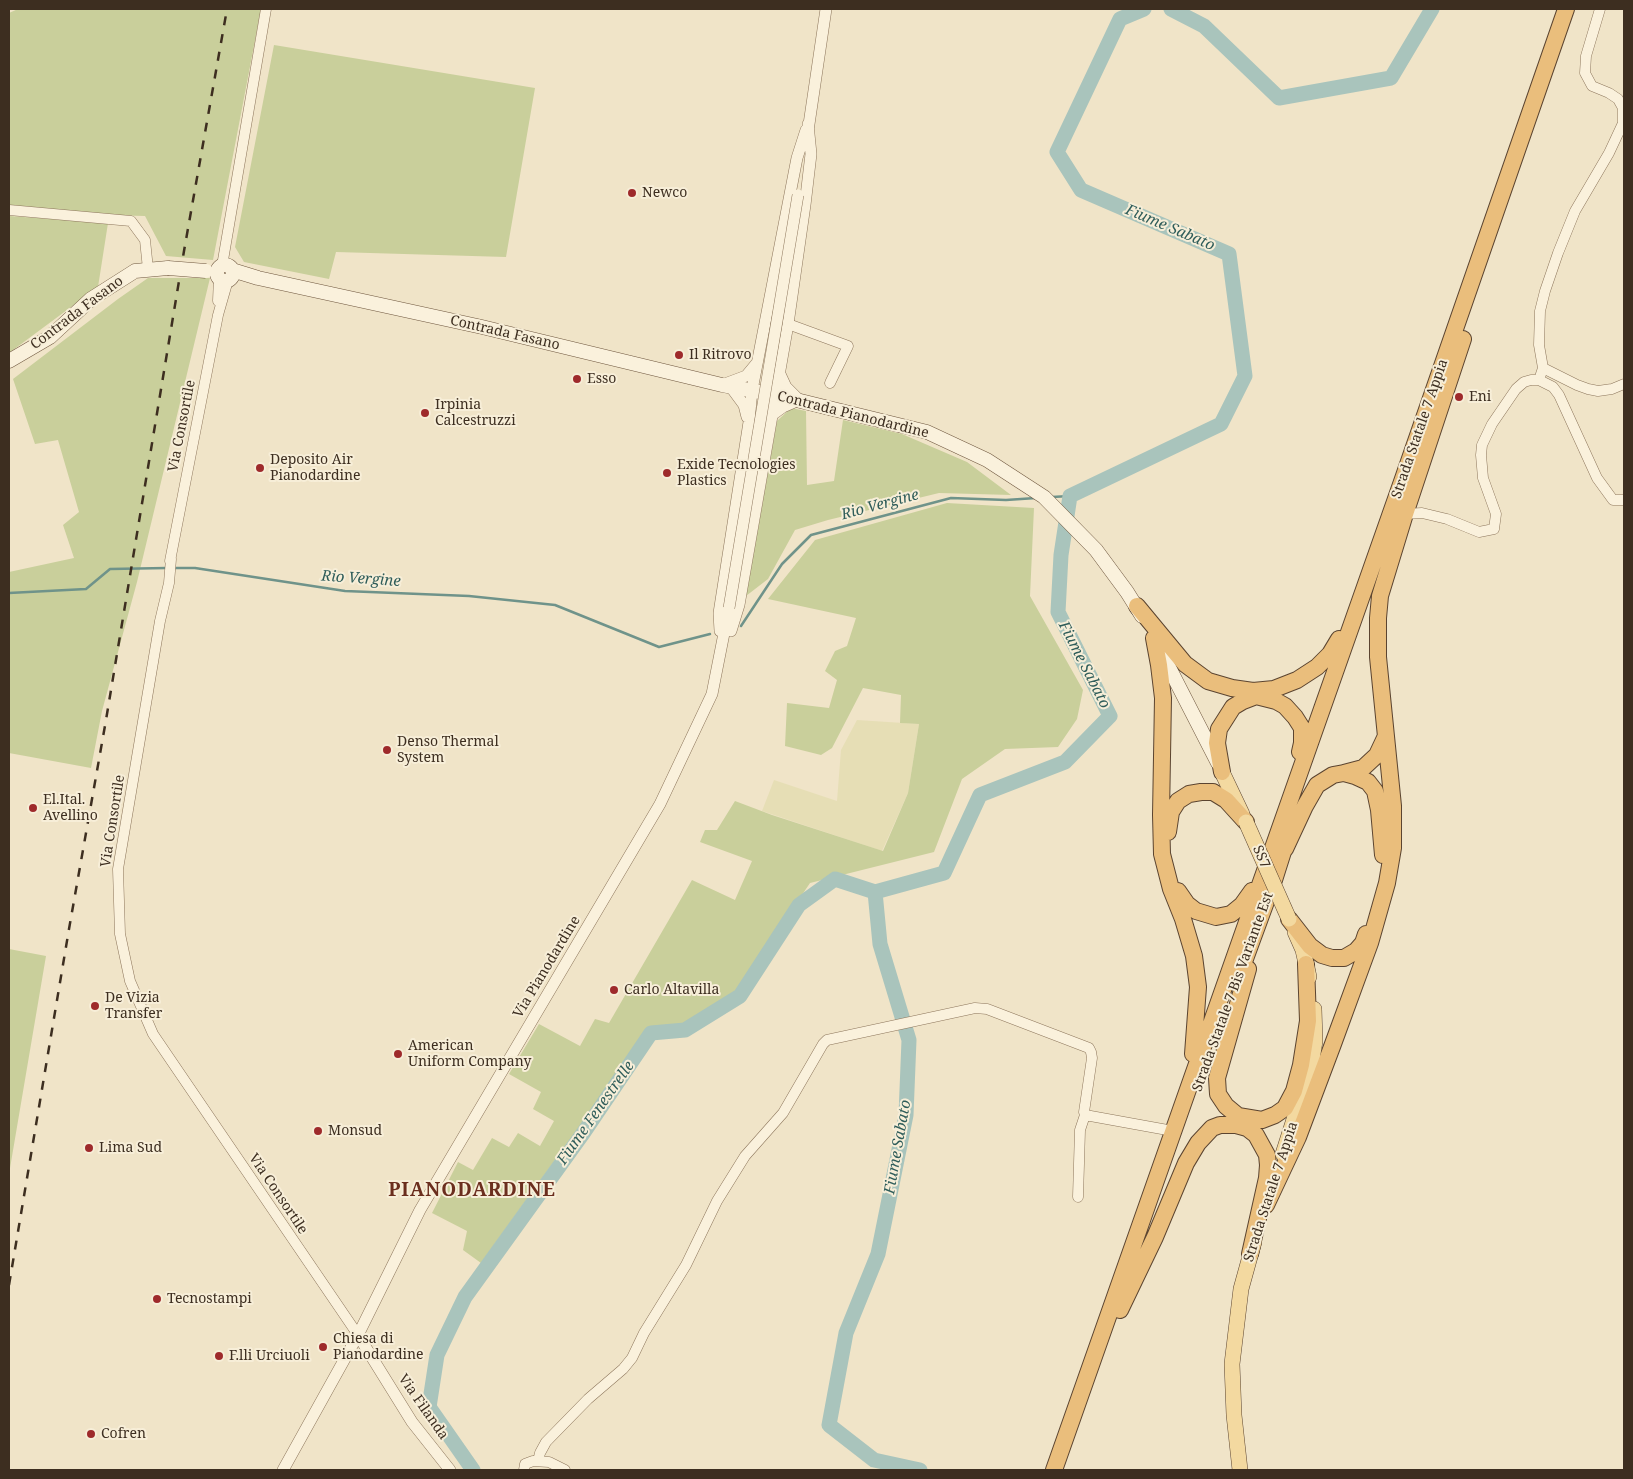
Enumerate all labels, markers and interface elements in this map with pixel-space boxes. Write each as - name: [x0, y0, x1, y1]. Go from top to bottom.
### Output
- place label: Newco: [642, 185, 687, 201]
- marker: Newco: [626, 187, 638, 199]
- water label: Fiume Sabato: [1123, 201, 1217, 255]
- street label: Contrada Fasano: [27, 273, 127, 353]
- street label: Contrada Fasano: [449, 312, 561, 354]
- place label: Il Ritrovo: [689, 347, 752, 363]
- marker: Il Ritrovo: [673, 349, 685, 361]
- street label: Strada Statale 7 Appia: [1388, 357, 1452, 501]
- place label: Esso: [587, 371, 616, 387]
- marker: Esso: [571, 373, 583, 385]
- street label: Via Consortile: [165, 379, 199, 473]
- street label: Contrada Pianodardine: [776, 388, 930, 442]
- place label: Eni: [1469, 389, 1491, 405]
- marker: Eni: [1453, 391, 1465, 403]
- place label: Irpinia Calcestruzzi: [435, 397, 516, 430]
- marker: Irpinia Calcestruzzi: [419, 407, 431, 419]
- place label: Deposito Air Pianodardine: [270, 452, 361, 484]
- place label: Exide Tecnologies Plastics: [677, 457, 796, 490]
- marker: Deposito Air Pianodardine: [254, 462, 266, 474]
- marker: Exide Tecnologies Plastics: [661, 467, 673, 479]
- water label: Rio Vergine: [839, 486, 921, 524]
- water label: Rio Vergine: [321, 567, 401, 591]
- water label: Fiume Sabato: [1054, 618, 1114, 712]
- place label: Denso Thermal System: [397, 734, 499, 766]
- marker: Denso Thermal System: [381, 744, 393, 756]
- street label: Via Consortile: [97, 774, 129, 868]
- place label: El.Ital. Avellino: [43, 792, 98, 824]
- marker: El.Ital. Avellino: [27, 802, 39, 814]
- street label: SS7: [1249, 843, 1273, 871]
- street label: Strada Statale 7 Bis Variante Est: [1189, 890, 1277, 1094]
- street label: Via Pianodardine: [510, 913, 584, 1021]
- place label: Carlo Altavilla: [624, 982, 719, 998]
- marker: Carlo Altavilla: [608, 984, 620, 996]
- place label: De Vizia Transfer: [105, 990, 162, 1022]
- marker: De Vizia Transfer: [89, 1000, 101, 1012]
- place label: American Uniform Company: [408, 1038, 531, 1070]
- marker: American Uniform Company: [392, 1048, 404, 1060]
- water label: Fiume Fenestrelle: [554, 1058, 638, 1168]
- water label: Fiume Sabato: [881, 1099, 915, 1195]
- street label: Strada Statale 7 Appia: [1240, 1120, 1302, 1264]
- place label: Monsud: [328, 1123, 382, 1139]
- marker: Monsud: [312, 1125, 324, 1137]
- place label: Lima Sud: [99, 1140, 162, 1156]
- marker: Lima Sud: [83, 1142, 95, 1154]
- street label: Via Consortile: [245, 1151, 311, 1237]
- district label: PIANODARDINE: [387, 1180, 557, 1202]
- place label: Tecnostampi: [167, 1291, 252, 1307]
- marker: Tecnostampi: [151, 1293, 163, 1305]
- place label: Chiesa di Pianodardine: [333, 1331, 424, 1364]
- marker: Chiesa di Pianodardine: [317, 1341, 329, 1353]
- place label: F.lli Urciuoli: [229, 1348, 310, 1364]
- marker: F.lli Urciuoli: [213, 1350, 225, 1362]
- street label: Via Filanda: [394, 1371, 452, 1443]
- place label: Cofren: [101, 1426, 146, 1442]
- marker: Cofren: [85, 1428, 97, 1440]

